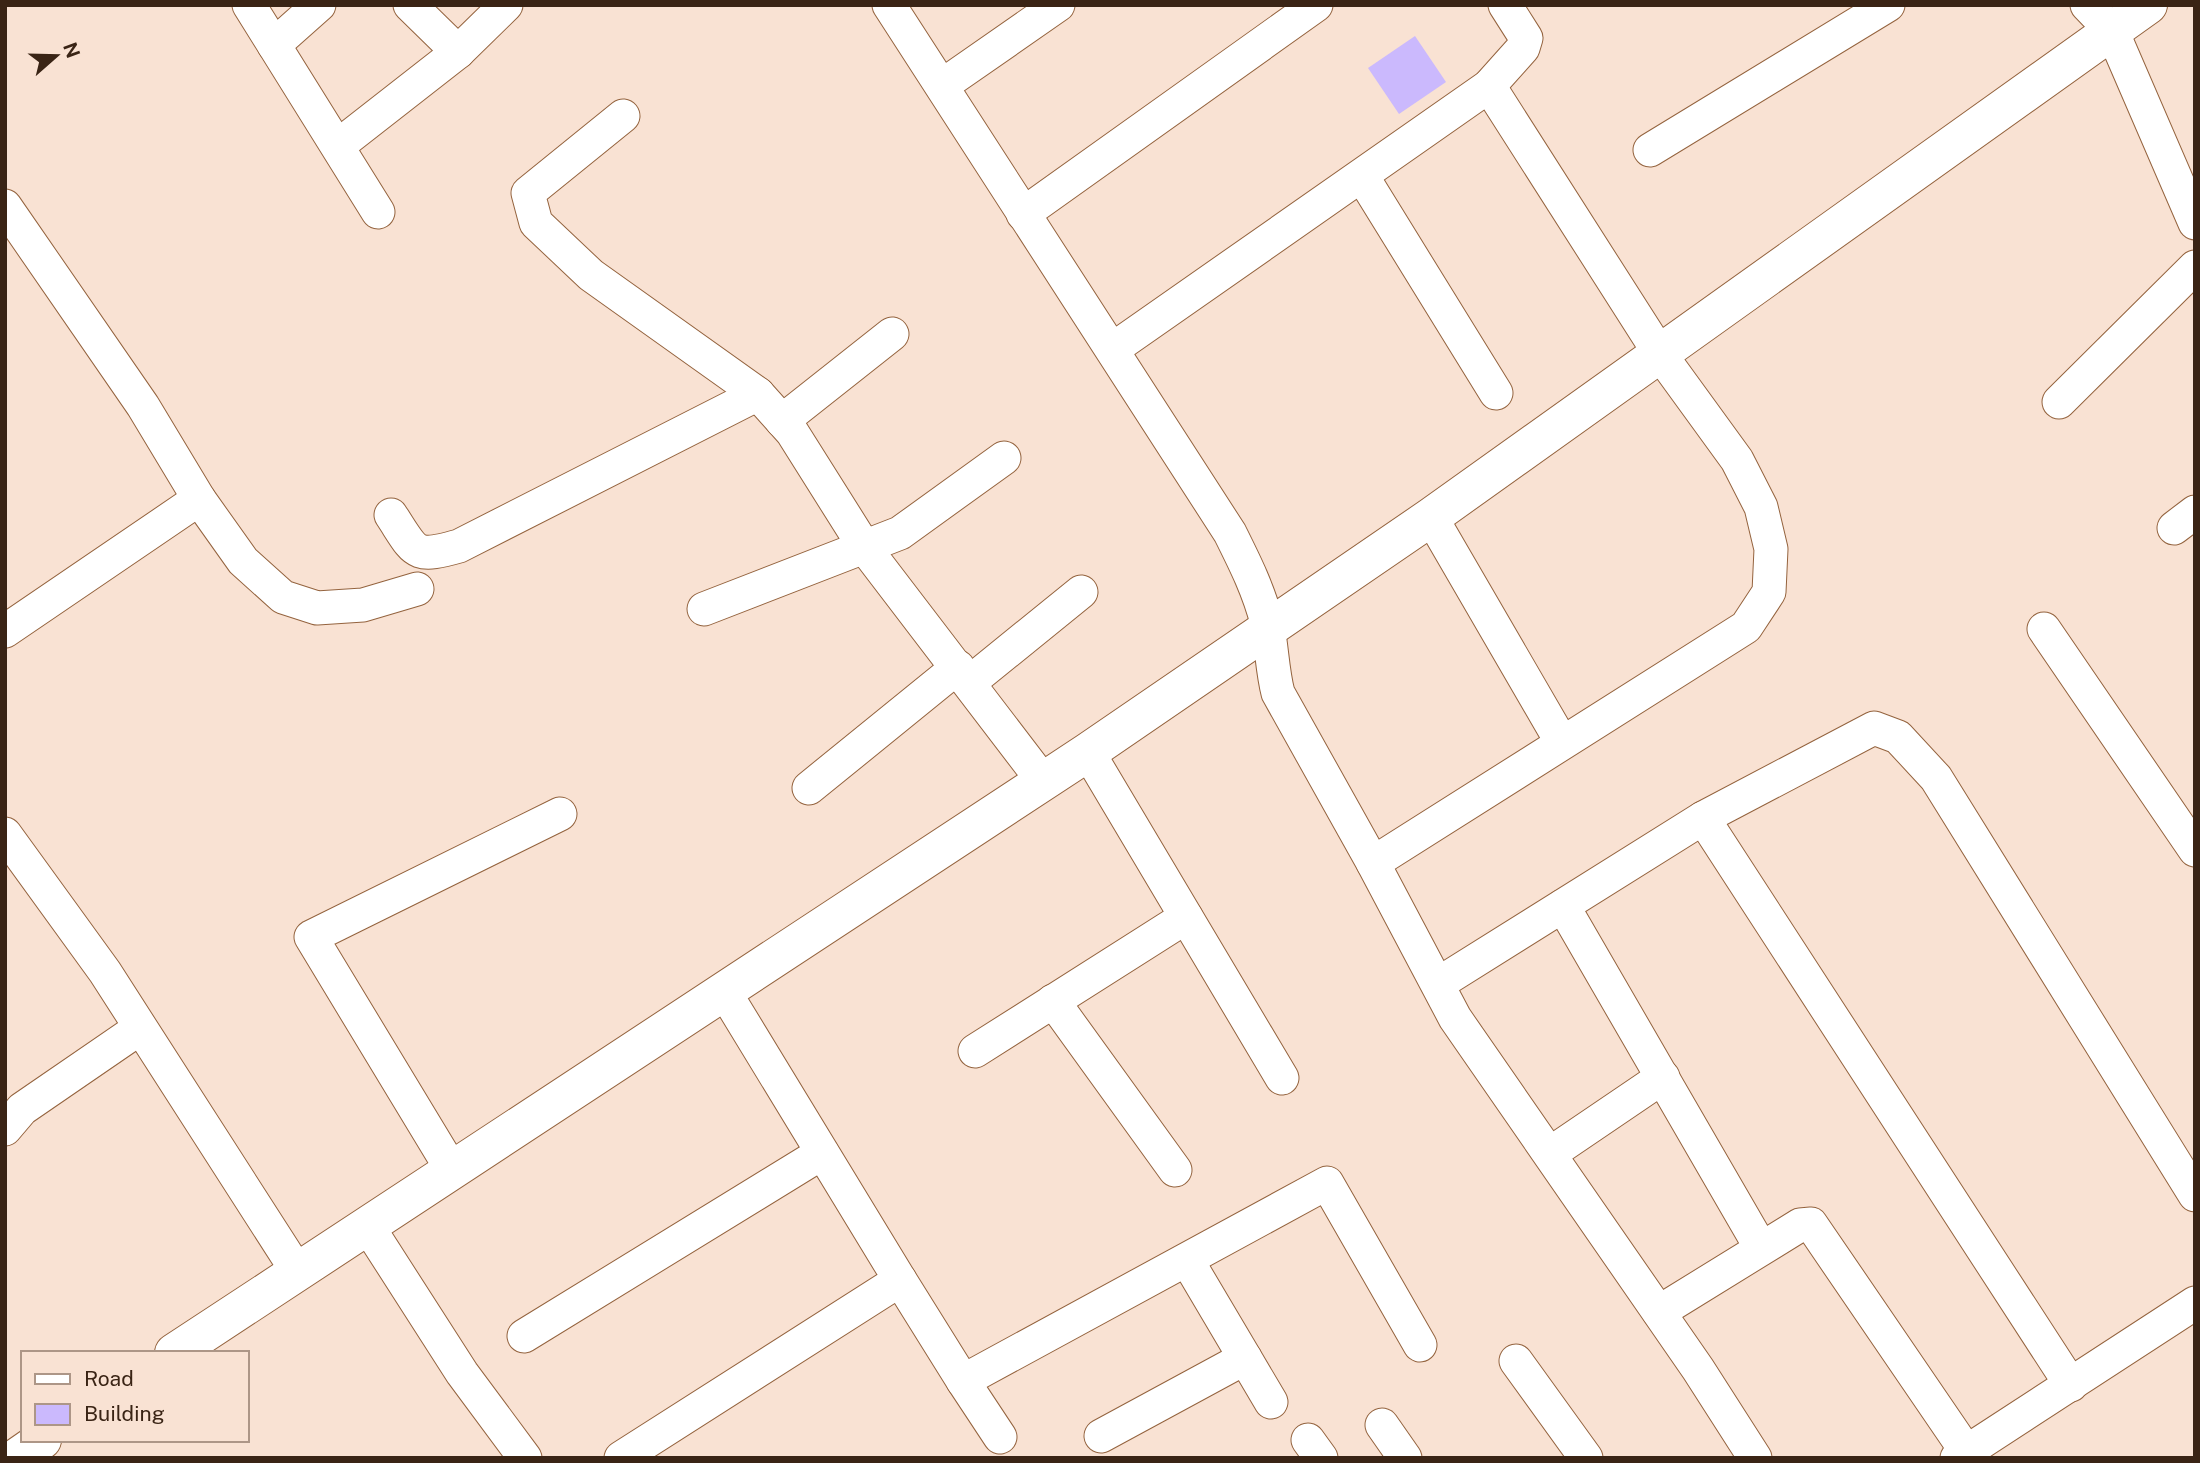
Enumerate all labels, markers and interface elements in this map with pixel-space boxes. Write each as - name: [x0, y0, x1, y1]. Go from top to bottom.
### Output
- north arrow: [21, 21, 91, 91]
- text: N: [59, 39, 85, 61]
- legend: [21, 1351, 248, 1442]
- text: Road: [84, 1366, 134, 1391]
- text: Building: [84, 1401, 165, 1426]

